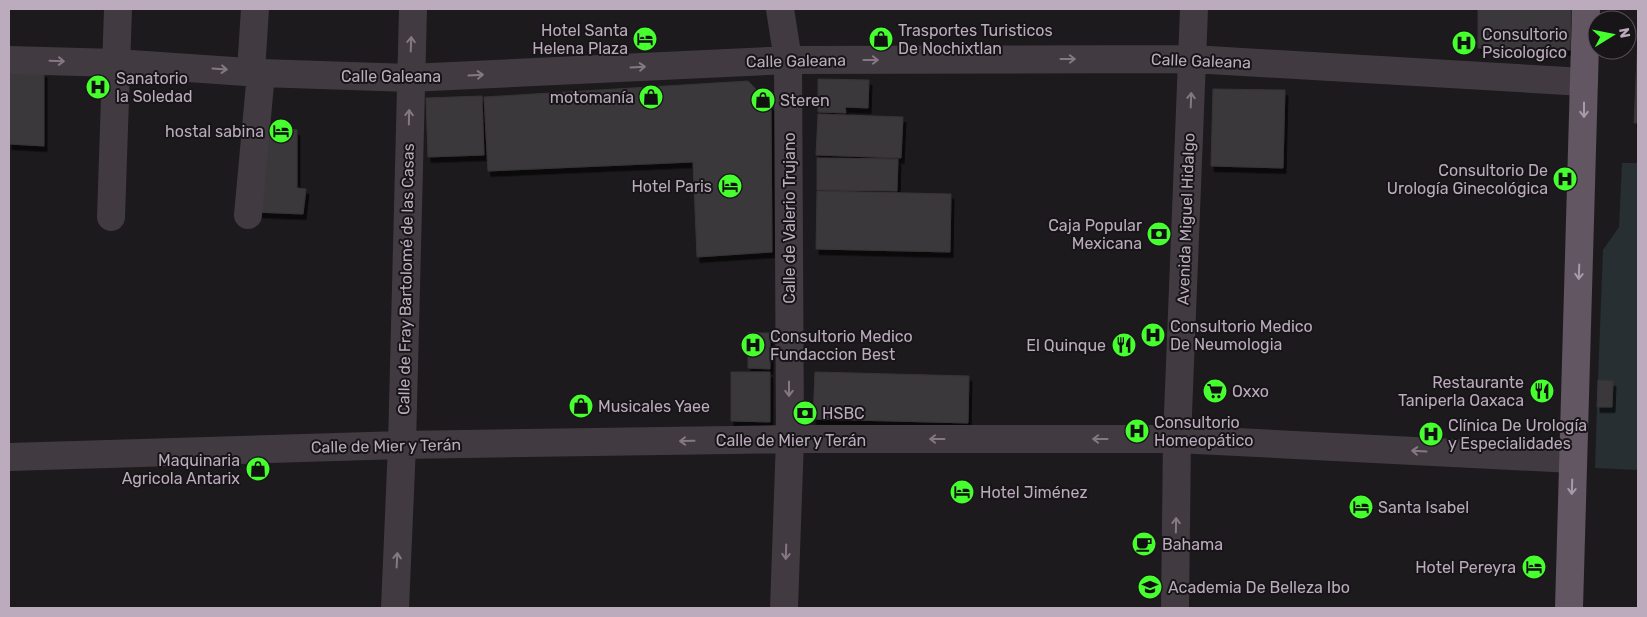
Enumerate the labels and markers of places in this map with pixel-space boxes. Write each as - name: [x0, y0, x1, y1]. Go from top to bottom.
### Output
- place label: Hotel Santa Helena Plaza: [532, 21, 628, 58]
- place label: Trasportes Turisticos De Nochixtlan: [898, 21, 1053, 58]
- place label: Consultorio Psicologíco: [1482, 25, 1568, 62]
- hotel icon: Hotel Santa Helena Plaza: [632, 26, 658, 52]
- shop icon: Trasportes Turisticos De Nochixtlan: [868, 26, 894, 52]
- hospital icon: Consultorio Psicologíco: [1451, 30, 1477, 56]
- place label: Sanatorio la Soledad: [116, 69, 193, 106]
- hospital icon: Sanatorio la Soledad: [85, 74, 111, 100]
- shop icon: motomanía: [638, 84, 664, 110]
- shop icon: Steren: [750, 87, 776, 113]
- place label: motomanía: [550, 88, 634, 107]
- place label: Steren: [780, 91, 830, 110]
- hotel icon: hostal sabina: [268, 118, 294, 144]
- place label: hostal sabina: [165, 122, 264, 141]
- place label: Consultorio De Urología Ginecológica: [1387, 161, 1548, 198]
- hospital icon: Consultorio De Urología Ginecológica: [1552, 166, 1578, 192]
- hotel icon: Hotel Paris: [717, 173, 743, 199]
- place label: Hotel Paris: [631, 177, 712, 196]
- place label: Caja Popular Mexicana: [1048, 216, 1142, 253]
- bank icon: Caja Popular Mexicana: [1146, 221, 1172, 247]
- place label: Consultorio Medico De Neumologia: [1170, 317, 1313, 354]
- hospital icon: Consultorio Medico De Neumologia: [1140, 322, 1166, 348]
- place label: Consultorio Medico Fundaccion Best: [770, 327, 913, 364]
- hospital icon: Consultorio Medico Fundaccion Best: [740, 332, 766, 358]
- restaurant icon: El Quinque: [1111, 332, 1137, 358]
- place label: El Quinque: [1026, 336, 1106, 355]
- place label: Restaurante Taniperla Oaxaca: [1398, 373, 1524, 410]
- supermarket icon: Oxxo: [1202, 378, 1228, 404]
- restaurant icon: Restaurante Taniperla Oaxaca: [1529, 378, 1555, 404]
- place label: Oxxo: [1232, 382, 1269, 401]
- shop icon: Musicales Yaee: [568, 393, 594, 419]
- place label: Musicales Yaee: [598, 397, 710, 416]
- bank icon: HSBC: [792, 400, 818, 426]
- place label: HSBC: [822, 404, 865, 423]
- place label: Consultorio Homeopático: [1154, 413, 1253, 450]
- place label: Clínica De Urología y Especialidades: [1448, 416, 1587, 453]
- hospital icon: Consultorio Homeopático: [1124, 418, 1150, 444]
- hospital icon: Clínica De Urología y Especialidades: [1418, 421, 1444, 447]
- place label: Maquinaria Agricola Antarix: [122, 451, 240, 488]
- shop icon: Maquinaria Agricola Antarix: [245, 456, 271, 482]
- hotel icon: Hotel Jiménez: [949, 479, 975, 505]
- place label: Hotel Jiménez: [980, 483, 1088, 502]
- hotel icon: Santa Isabel: [1348, 494, 1374, 520]
- place label: Santa Isabel: [1378, 498, 1469, 517]
- cafe icon: Bahama: [1131, 531, 1157, 557]
- place label: Bahama: [1162, 535, 1223, 554]
- hotel icon: Hotel Pereyra: [1521, 554, 1547, 580]
- place label: Hotel Pereyra: [1415, 558, 1516, 577]
- school or university icon: Academia De Belleza Ibo: [1137, 574, 1163, 600]
- place label: Academia De Belleza Ibo: [1168, 578, 1350, 597]

